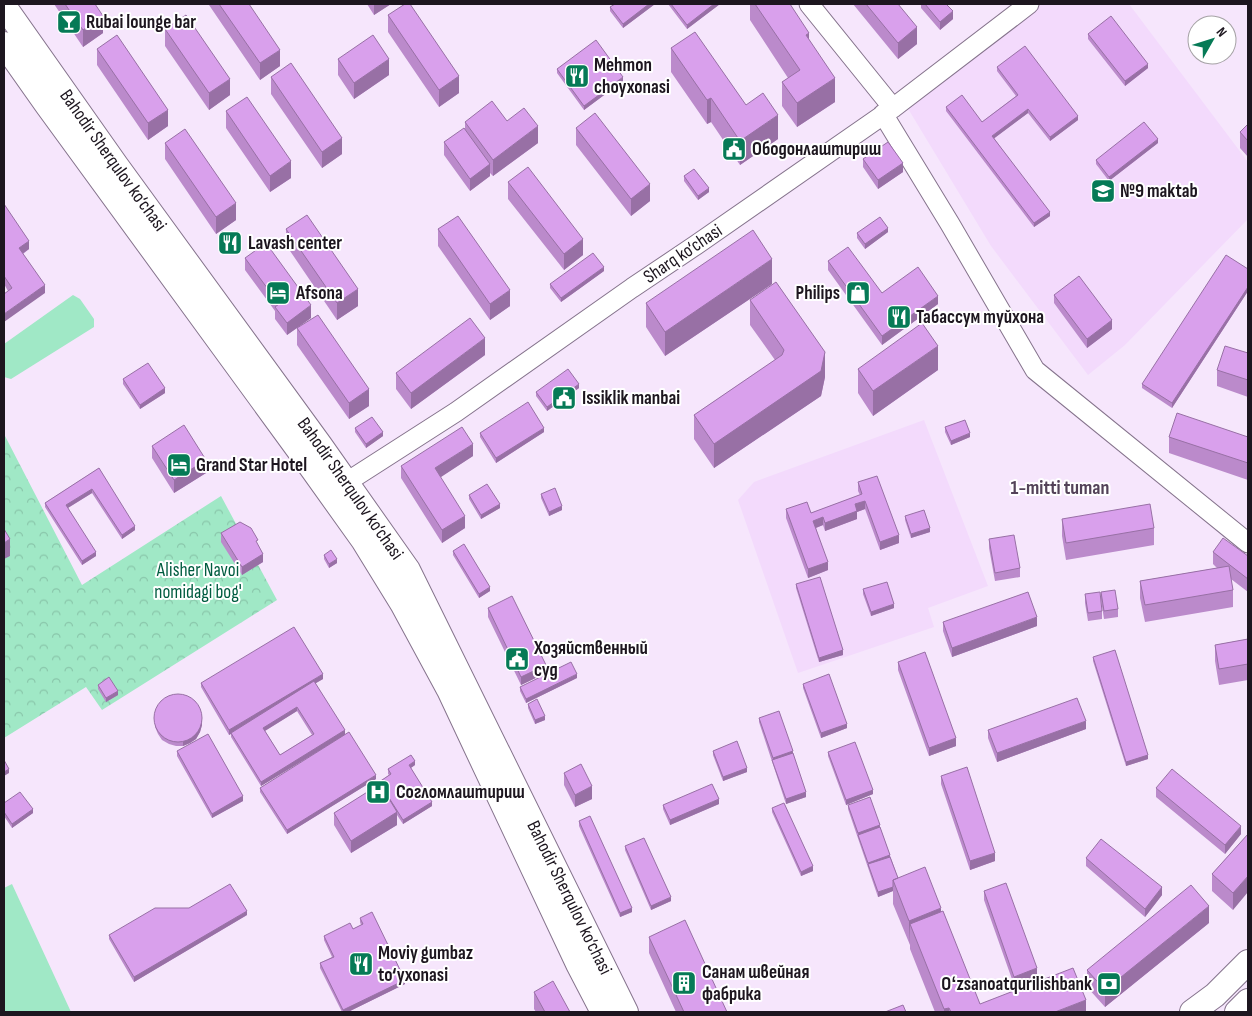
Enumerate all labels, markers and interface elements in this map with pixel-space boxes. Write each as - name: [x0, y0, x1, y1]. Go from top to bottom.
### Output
- bar icon: Rubai lounge bar: [56, 9, 82, 35]
- place label: Rubai lounge bar: [86, 11, 196, 34]
- north arrow: [1187, 15, 1237, 65]
- text: N: [1213, 24, 1231, 40]
- place label: Mehmon choyxonasi: [594, 54, 670, 99]
- restaurant icon: Mehmon choyxonasi: [564, 63, 590, 89]
- street label: Bahodir Sherqulov ko‘chasi: [55, 85, 172, 236]
- public building icon: Ободонлаштириш: [721, 136, 747, 162]
- place label: Ободонлаштириш: [752, 138, 881, 161]
- school or university icon: №9 maktab: [1090, 178, 1116, 204]
- place label: №9 maktab: [1120, 180, 1198, 203]
- street label: Sharq ko‘chasi: [639, 219, 727, 289]
- restaurant icon: Lavash center: [217, 230, 243, 256]
- place label: Lavash center: [248, 232, 342, 255]
- hotel icon: Afsona: [265, 280, 291, 306]
- shop icon: Philips: [845, 280, 871, 306]
- place label: Afsona: [295, 282, 343, 305]
- place label: Philips: [796, 282, 840, 305]
- restaurant icon: Табассум туйхона: [886, 304, 912, 330]
- place label: Табассум туйхона: [916, 306, 1044, 329]
- public building icon: Issiklik manbai: [551, 385, 577, 411]
- place label: Issiklik manbai: [582, 387, 680, 410]
- street label: Bahodir Sherqulov ko‘chasi: [292, 413, 409, 564]
- hotel icon: Grand Star Hotel: [166, 452, 192, 478]
- place label: Grand Star Hotel: [196, 454, 307, 477]
- district label: 1-mitti tuman: [1011, 476, 1109, 500]
- park label: Alisher Navoi nomidagi bog': [154, 559, 242, 604]
- place label: Хозяйственный суд: [533, 637, 648, 682]
- public building icon: Хозяйственный суд: [504, 646, 530, 672]
- hospital icon: Согломлаштириш: [365, 779, 391, 805]
- place label: Согломлаштириш: [396, 781, 525, 804]
- street label: Bahodir Sherqulov ko‘chasi: [522, 817, 617, 978]
- place label: Moviy gumbaz to‘yxonasi: [378, 942, 473, 987]
- restaurant icon: Moviy gumbaz to‘yxonasi: [348, 951, 374, 977]
- place label: Санам швейная фабрика: [702, 961, 809, 1006]
- building icon: Санам швейная фабрика: [671, 970, 697, 996]
- bank icon: Oʻzsanoatqurilishbank: [1096, 971, 1122, 997]
- place label: Oʻzsanoatqurilishbank: [941, 973, 1092, 996]

